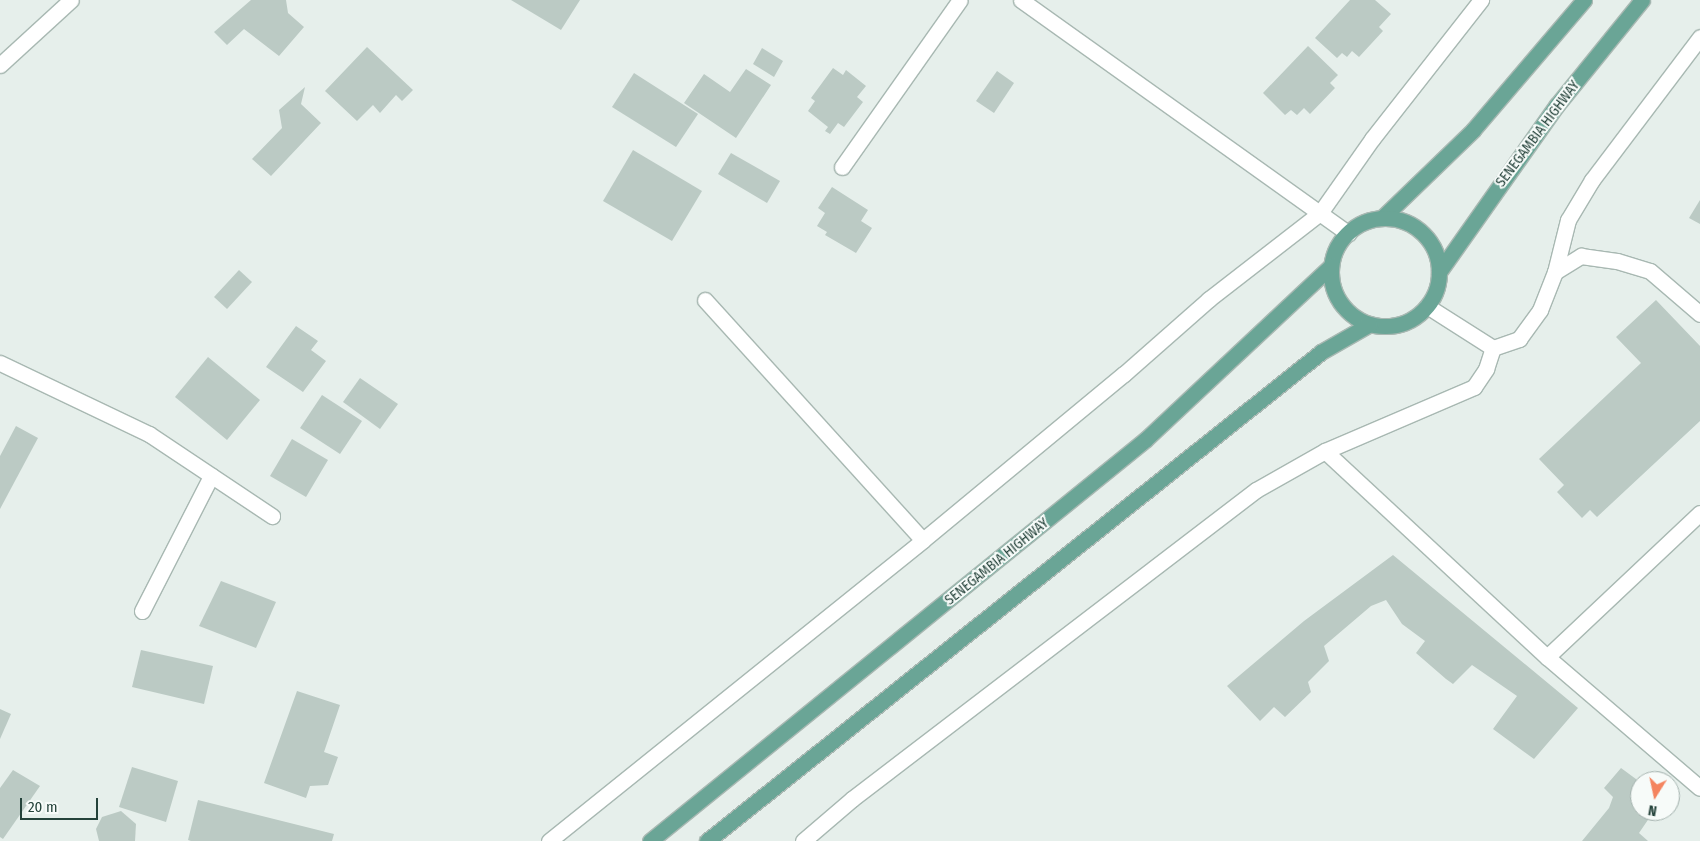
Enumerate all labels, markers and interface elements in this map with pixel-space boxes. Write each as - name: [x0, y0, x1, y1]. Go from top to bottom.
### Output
- street label: SENEGAMBIA HIGHWAY: [1493, 78, 1583, 190]
- street label: SENEGAMBIA HIGHWAY: [942, 515, 1052, 609]
- north arrow: [1630, 771, 1680, 821]
- scale bar: [22, 788, 100, 820]
- text: 20 m: [28, 798, 58, 816]
- text: N: [1647, 801, 1658, 819]

